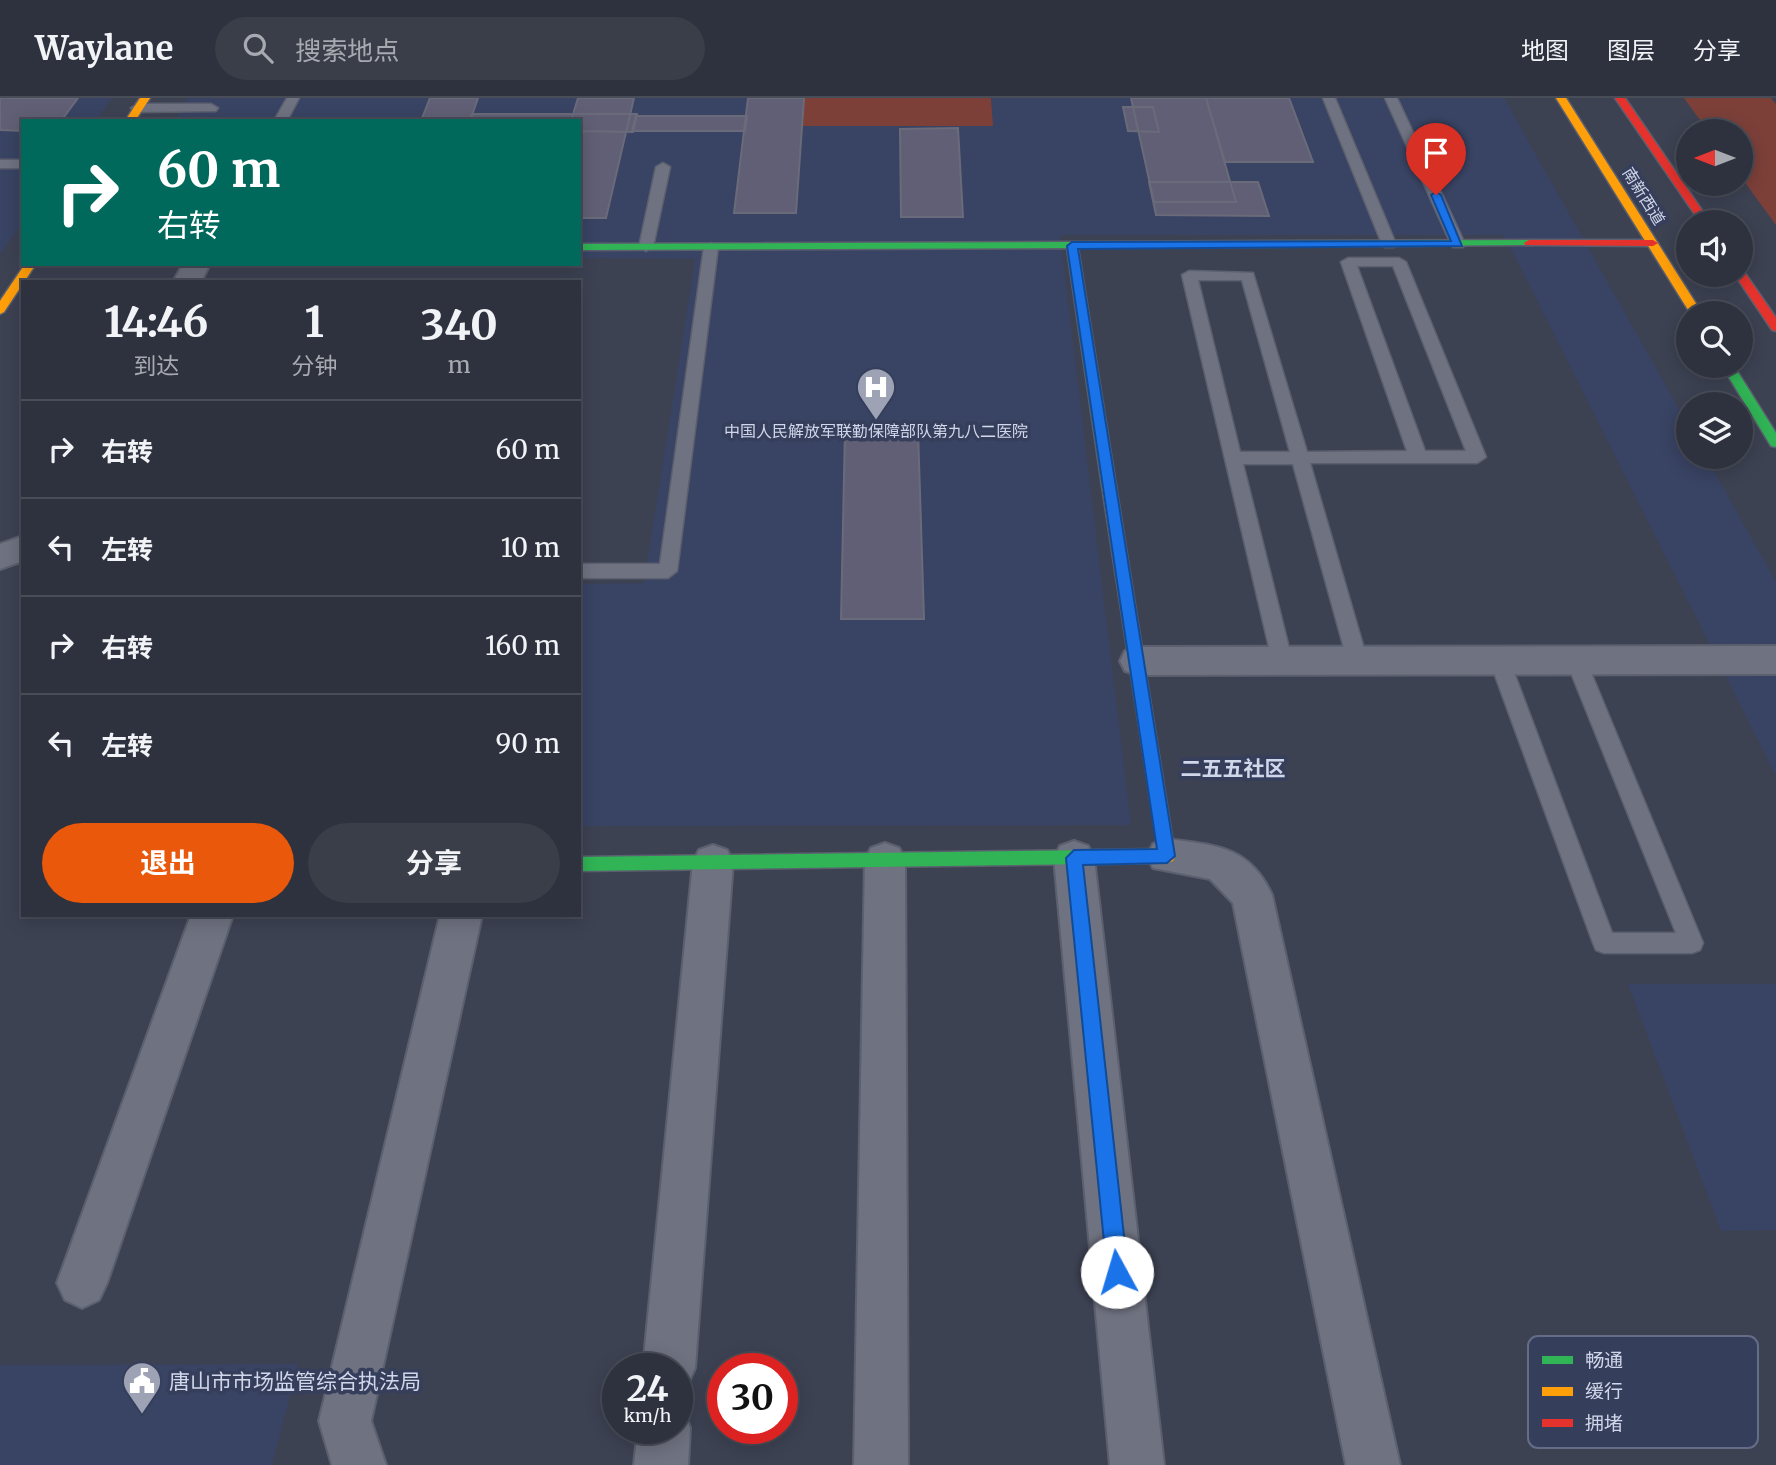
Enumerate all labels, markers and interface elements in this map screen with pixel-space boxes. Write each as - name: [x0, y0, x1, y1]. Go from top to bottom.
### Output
- search box: [215, 17, 705, 80]
- text: Waylane: [35, 28, 173, 69]
- icon: search: [239, 29, 277, 67]
- text: 搜索地点: [295, 34, 399, 67]
- text: 地图: [1521, 35, 1569, 66]
- text: 图层: [1607, 35, 1655, 66]
- text: 分享: [1693, 35, 1741, 66]
- north arrow: [1676, 119, 1754, 196]
- map controls: [1676, 119, 1753, 469]
- pin: [1406, 123, 1466, 195]
- icon: arrive: [1417, 134, 1455, 172]
- text: 60 m: [157, 139, 280, 200]
- icon: right: [42, 147, 133, 238]
- street label: 南新西道: [1619, 164, 1669, 228]
- text: 右转: [157, 206, 221, 246]
- button: sound: [1676, 210, 1753, 287]
- text: 14:46: [104, 296, 208, 348]
- text: 1: [305, 296, 324, 348]
- text: 340: [420, 299, 498, 351]
- button: search: [1676, 301, 1753, 378]
- text: m: [448, 350, 471, 379]
- text: 到达: [133, 351, 179, 380]
- text: 分钟: [291, 351, 337, 380]
- hospital icon: 中国人民解放军联勤保障部队第九八二医院: [855, 366, 897, 421]
- button: layers: [1676, 392, 1753, 469]
- place label: 中国人民解放军联勤保障部队第九八二医院: [724, 421, 1028, 441]
- icon: right: [42, 430, 80, 468]
- text: 60 m: [496, 433, 560, 466]
- text: 右转: [101, 435, 153, 468]
- icon: left: [42, 528, 80, 566]
- text: 10 m: [501, 531, 560, 564]
- text: 左转: [101, 533, 153, 566]
- icon: right: [42, 626, 80, 664]
- text: 160 m: [485, 629, 560, 662]
- text: 右转: [101, 631, 153, 664]
- icon: left: [42, 724, 80, 762]
- text: 90 m: [496, 727, 560, 760]
- text: 左转: [101, 729, 153, 762]
- district label: 二五五社区: [1181, 755, 1286, 782]
- button: 退出: [42, 823, 294, 903]
- button: 分享: [308, 823, 560, 903]
- position arrow: [1080, 1235, 1154, 1309]
- legend: [1528, 1336, 1758, 1448]
- text: 畅通: [1585, 1348, 1623, 1372]
- speed limit sign: 30: [707, 1353, 798, 1444]
- public building icon: 唐山市市场监管综合执法局: [121, 1360, 163, 1415]
- text: 24: [626, 1367, 669, 1411]
- place label: 唐山市市场监管综合执法局: [169, 1368, 421, 1395]
- text: 缓行: [1585, 1379, 1623, 1403]
- text: km/h: [624, 1404, 671, 1427]
- text: 拥堵: [1585, 1411, 1623, 1435]

